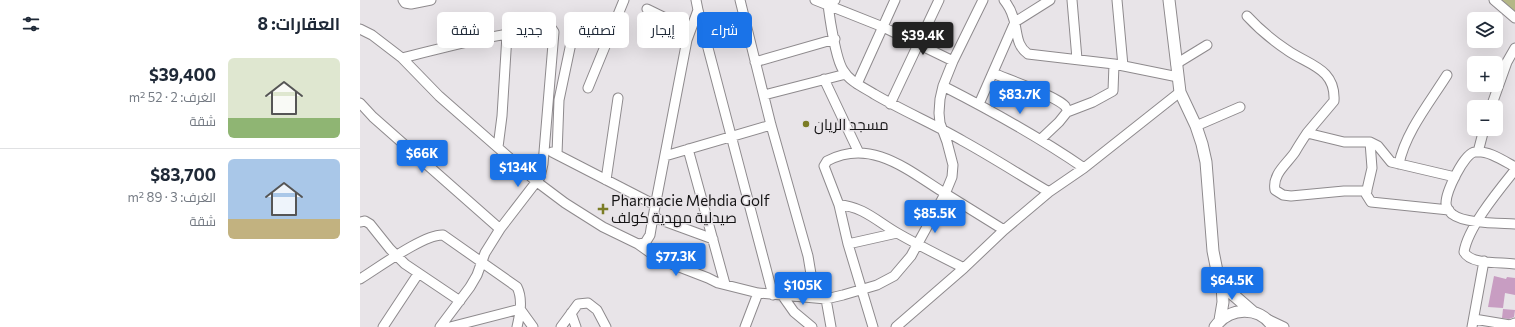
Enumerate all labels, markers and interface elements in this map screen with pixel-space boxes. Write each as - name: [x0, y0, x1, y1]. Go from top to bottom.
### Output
- chip: شقة: [437, 12, 494, 48]
- chip: جديد: [502, 12, 556, 48]
- chip: تصفية: [564, 12, 629, 48]
- chip: إيجار: [637, 12, 689, 48]
- chip: شراء: [697, 12, 752, 48]
- map controls: [1467, 12, 1503, 136]
- button: layers: [1467, 12, 1503, 48]
- icon: filters: [20, 13, 42, 35]
- text: العقارات: 8: [258, 13, 340, 34]
- pin: $39.4K: [890, 22, 956, 56]
- text: $39.4K: [901, 27, 945, 43]
- button: +: [1467, 56, 1503, 92]
- text: $39,400: [149, 64, 216, 85]
- icon: home: [260, 74, 308, 122]
- pin: $83.7K: [987, 81, 1053, 115]
- text: $83.7K: [999, 86, 1041, 102]
- text: الغرف: 2 · 52 m²: [129, 89, 216, 105]
- button: −: [1467, 100, 1503, 136]
- text: شقة: [189, 113, 216, 129]
- place label: مسجد الريان: [814, 115, 889, 135]
- marker: مسجد الريان: [801, 119, 811, 129]
- pin: $66K: [398, 140, 446, 174]
- text: $66K: [406, 145, 438, 161]
- pin: $134K: [490, 154, 546, 188]
- text: $134K: [499, 159, 537, 175]
- text: $83,700: [150, 164, 216, 185]
- icon: home: [260, 175, 308, 223]
- text: الغرف: 3 · 89 m²: [127, 189, 216, 205]
- place label: Pharmacie Mehdia Golf صيدلية مهدية كولف: [611, 191, 770, 228]
- pin: $85.5K: [902, 200, 968, 234]
- marker: Pharmacie Mehdia Golf صيدلية مهدية كولف: [598, 204, 608, 214]
- text: $85.5K: [913, 205, 957, 221]
- text: شقة: [189, 213, 216, 229]
- pin: $77.3K: [643, 243, 709, 277]
- text: $77.3K: [656, 248, 696, 264]
- pin: $64.5K: [1199, 267, 1265, 301]
- pin: $105K: [775, 272, 831, 306]
- text: $64.5K: [1210, 272, 1254, 288]
- text: $105K: [784, 277, 822, 293]

